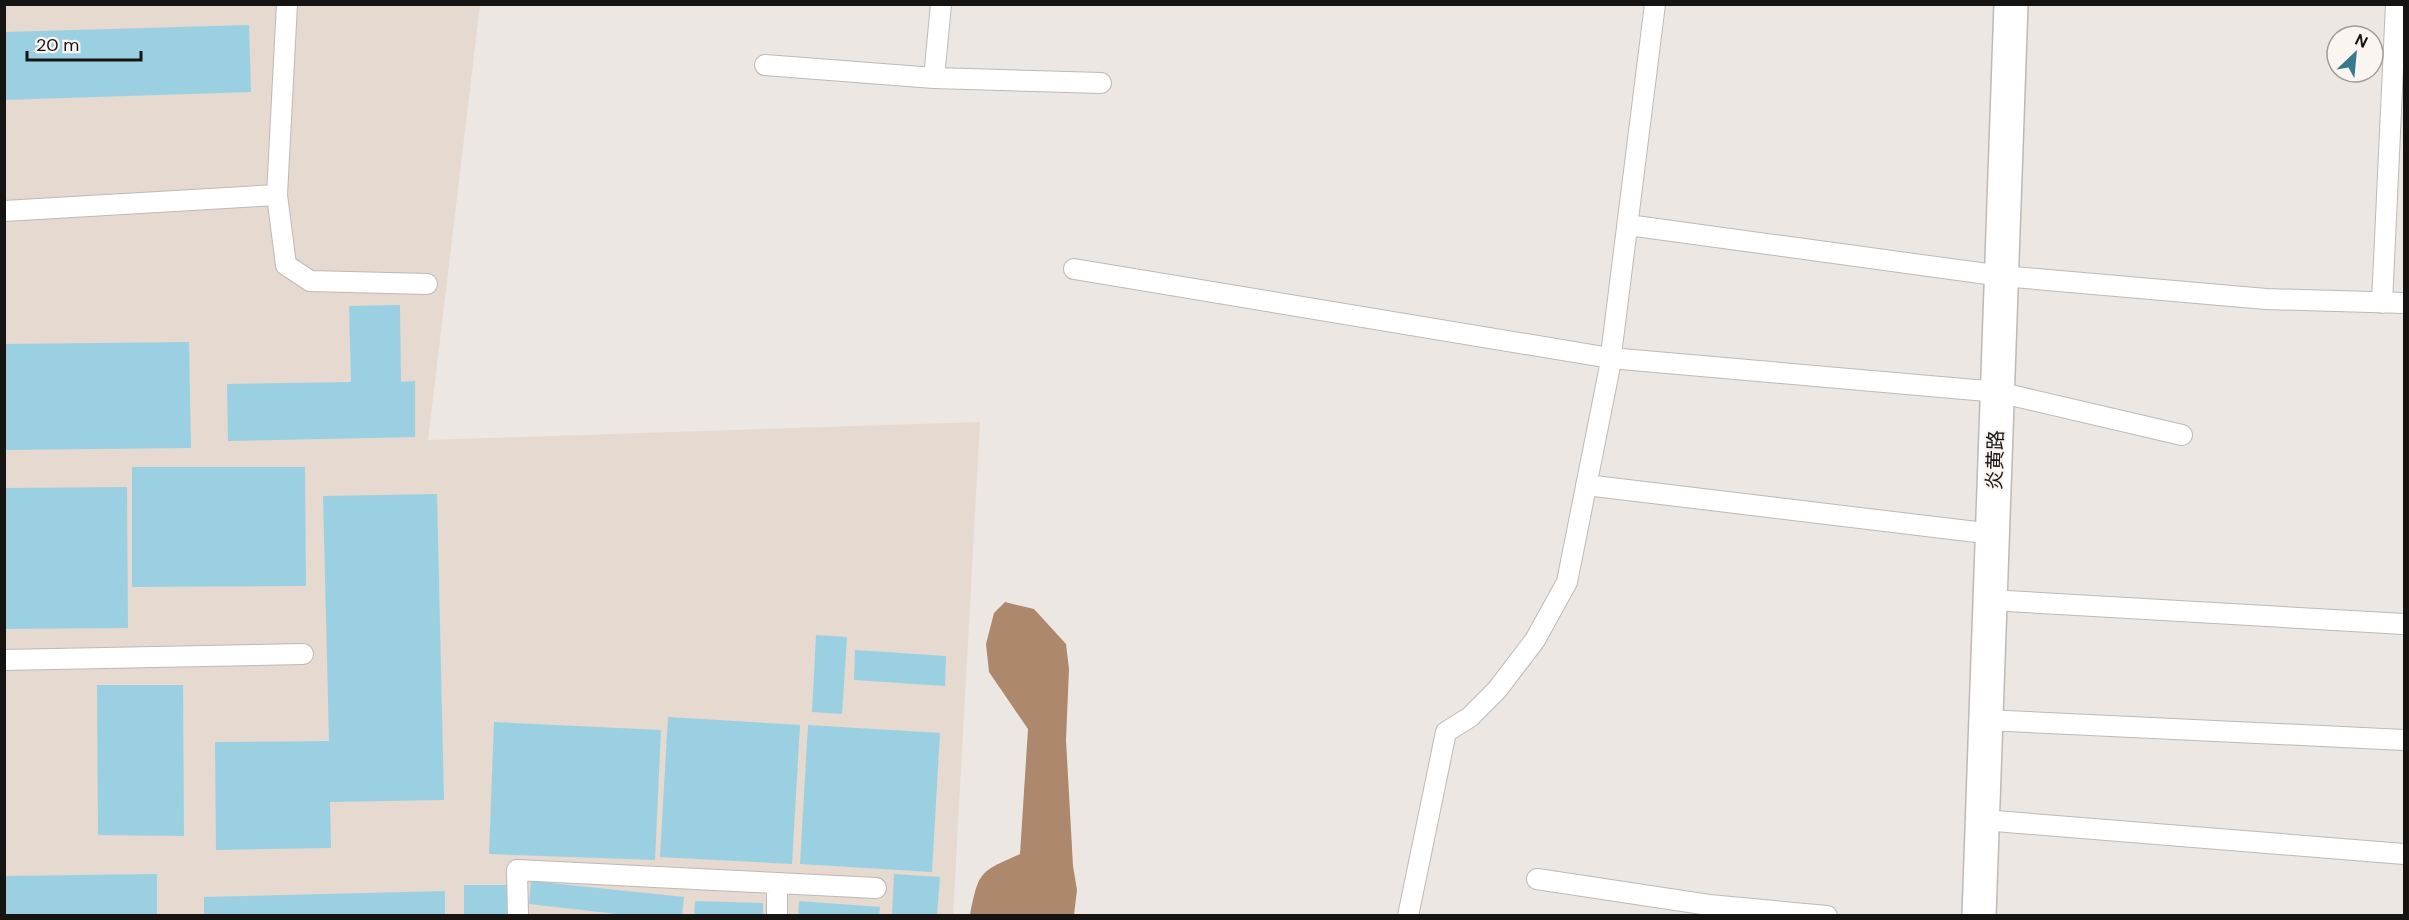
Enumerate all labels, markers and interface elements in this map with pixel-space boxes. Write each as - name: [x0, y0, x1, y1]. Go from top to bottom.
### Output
- scale bar: [27, 24, 141, 62]
- north arrow: [2325, 24, 2385, 84]
- text: N: [2352, 29, 2371, 53]
- text: 20 m: [36, 33, 79, 57]
- street label: 炎黄路: [1981, 430, 2009, 490]

